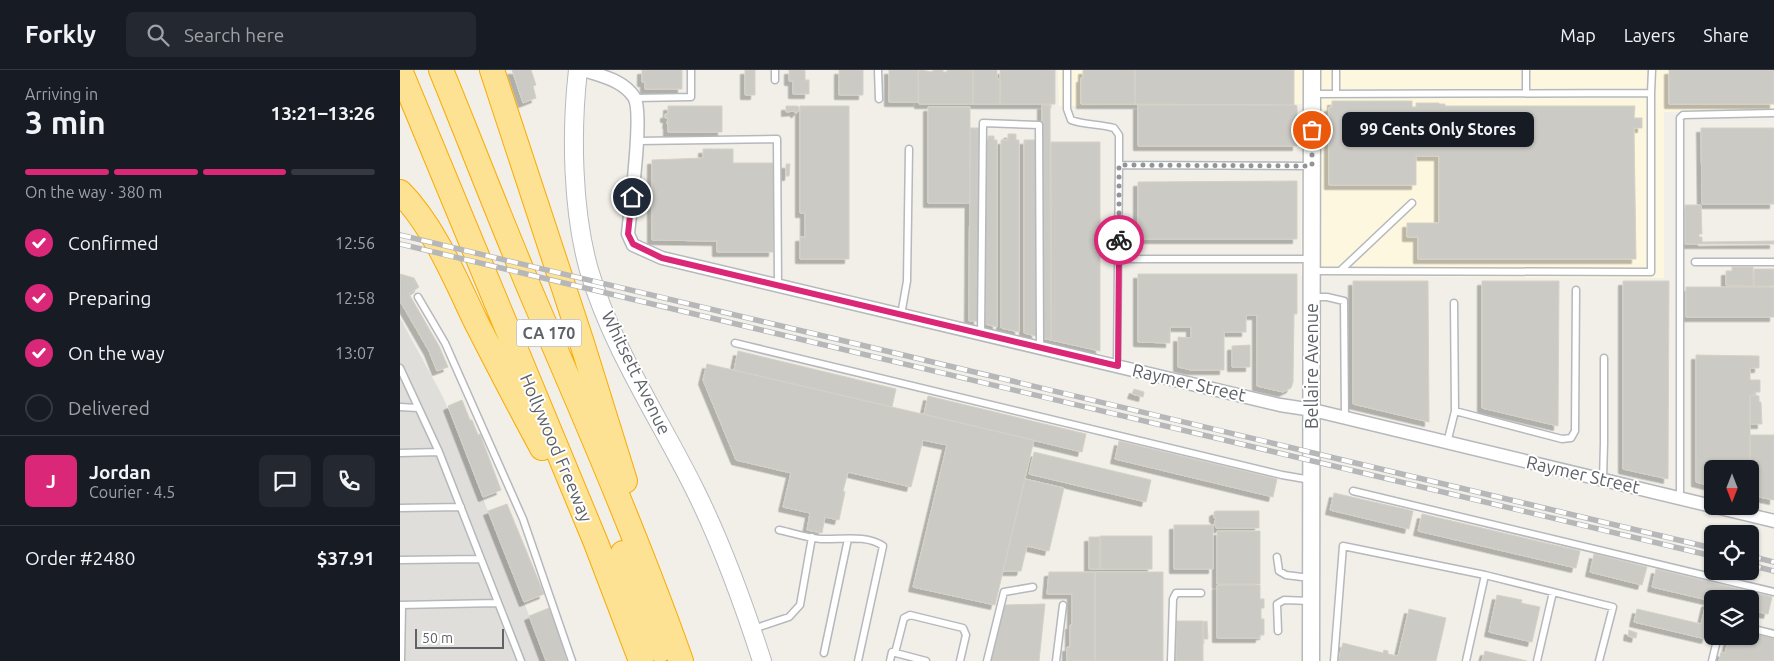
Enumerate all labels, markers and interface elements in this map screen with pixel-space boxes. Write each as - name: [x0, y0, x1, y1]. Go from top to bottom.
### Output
- search box: [126, 12, 476, 57]
- text: Forkly: [25, 21, 96, 48]
- icon: search: [144, 21, 172, 49]
- text: Search here: [184, 24, 284, 46]
- text: Map: [1560, 25, 1596, 45]
- text: Layers: [1624, 25, 1675, 45]
- text: Share: [1703, 25, 1749, 45]
- text: Arriving in: [25, 85, 98, 103]
- text: 13:21–13:26: [270, 102, 375, 124]
- text: 3 min: [25, 104, 106, 140]
- pin: [1291, 109, 1333, 151]
- callout: 99 Cents Only Stores: [1342, 112, 1534, 148]
- icon: bag: [1298, 116, 1326, 144]
- text: 99 Cents Only Stores: [1360, 120, 1516, 138]
- pin: [611, 176, 653, 218]
- text: On the way · 380 m: [25, 183, 162, 201]
- icon: home: [618, 183, 646, 211]
- courier: [1094, 215, 1144, 265]
- icon: bike: [1105, 226, 1133, 254]
- icon: check: [25, 229, 53, 257]
- text: Confirmed: [68, 232, 159, 254]
- text: 12:56: [335, 234, 375, 252]
- icon: check: [25, 284, 53, 312]
- text: Preparing: [68, 287, 152, 309]
- text: 12:58: [335, 289, 375, 307]
- street label: Bellaire Avenue: [1301, 303, 1321, 429]
- street label: Whitsett Avenue: [598, 307, 675, 438]
- road number: CA 170: [516, 320, 582, 346]
- icon: check: [25, 339, 53, 367]
- text: On the way: [68, 342, 165, 364]
- text: 13:07: [335, 344, 375, 362]
- street label: Raymer Street: [1131, 359, 1248, 405]
- street label: Hollywood Freeway: [517, 371, 597, 525]
- text: Delivered: [68, 397, 150, 419]
- street label: Raymer Street: [1525, 451, 1642, 497]
- button: chat: [259, 455, 311, 507]
- button: phone: [323, 455, 375, 507]
- north arrow: [1704, 460, 1759, 515]
- map controls: [1704, 460, 1759, 645]
- text: Jordan: [89, 461, 151, 483]
- text: J: [46, 470, 56, 492]
- text: Courier · 4.5: [89, 483, 175, 501]
- button: locate: [1704, 525, 1759, 580]
- text: Order #2480: [25, 547, 135, 569]
- text: $37.91: [317, 547, 375, 569]
- button: layers: [1704, 590, 1759, 645]
- scale bar: [415, 626, 504, 649]
- text: 50 m: [422, 630, 453, 646]

